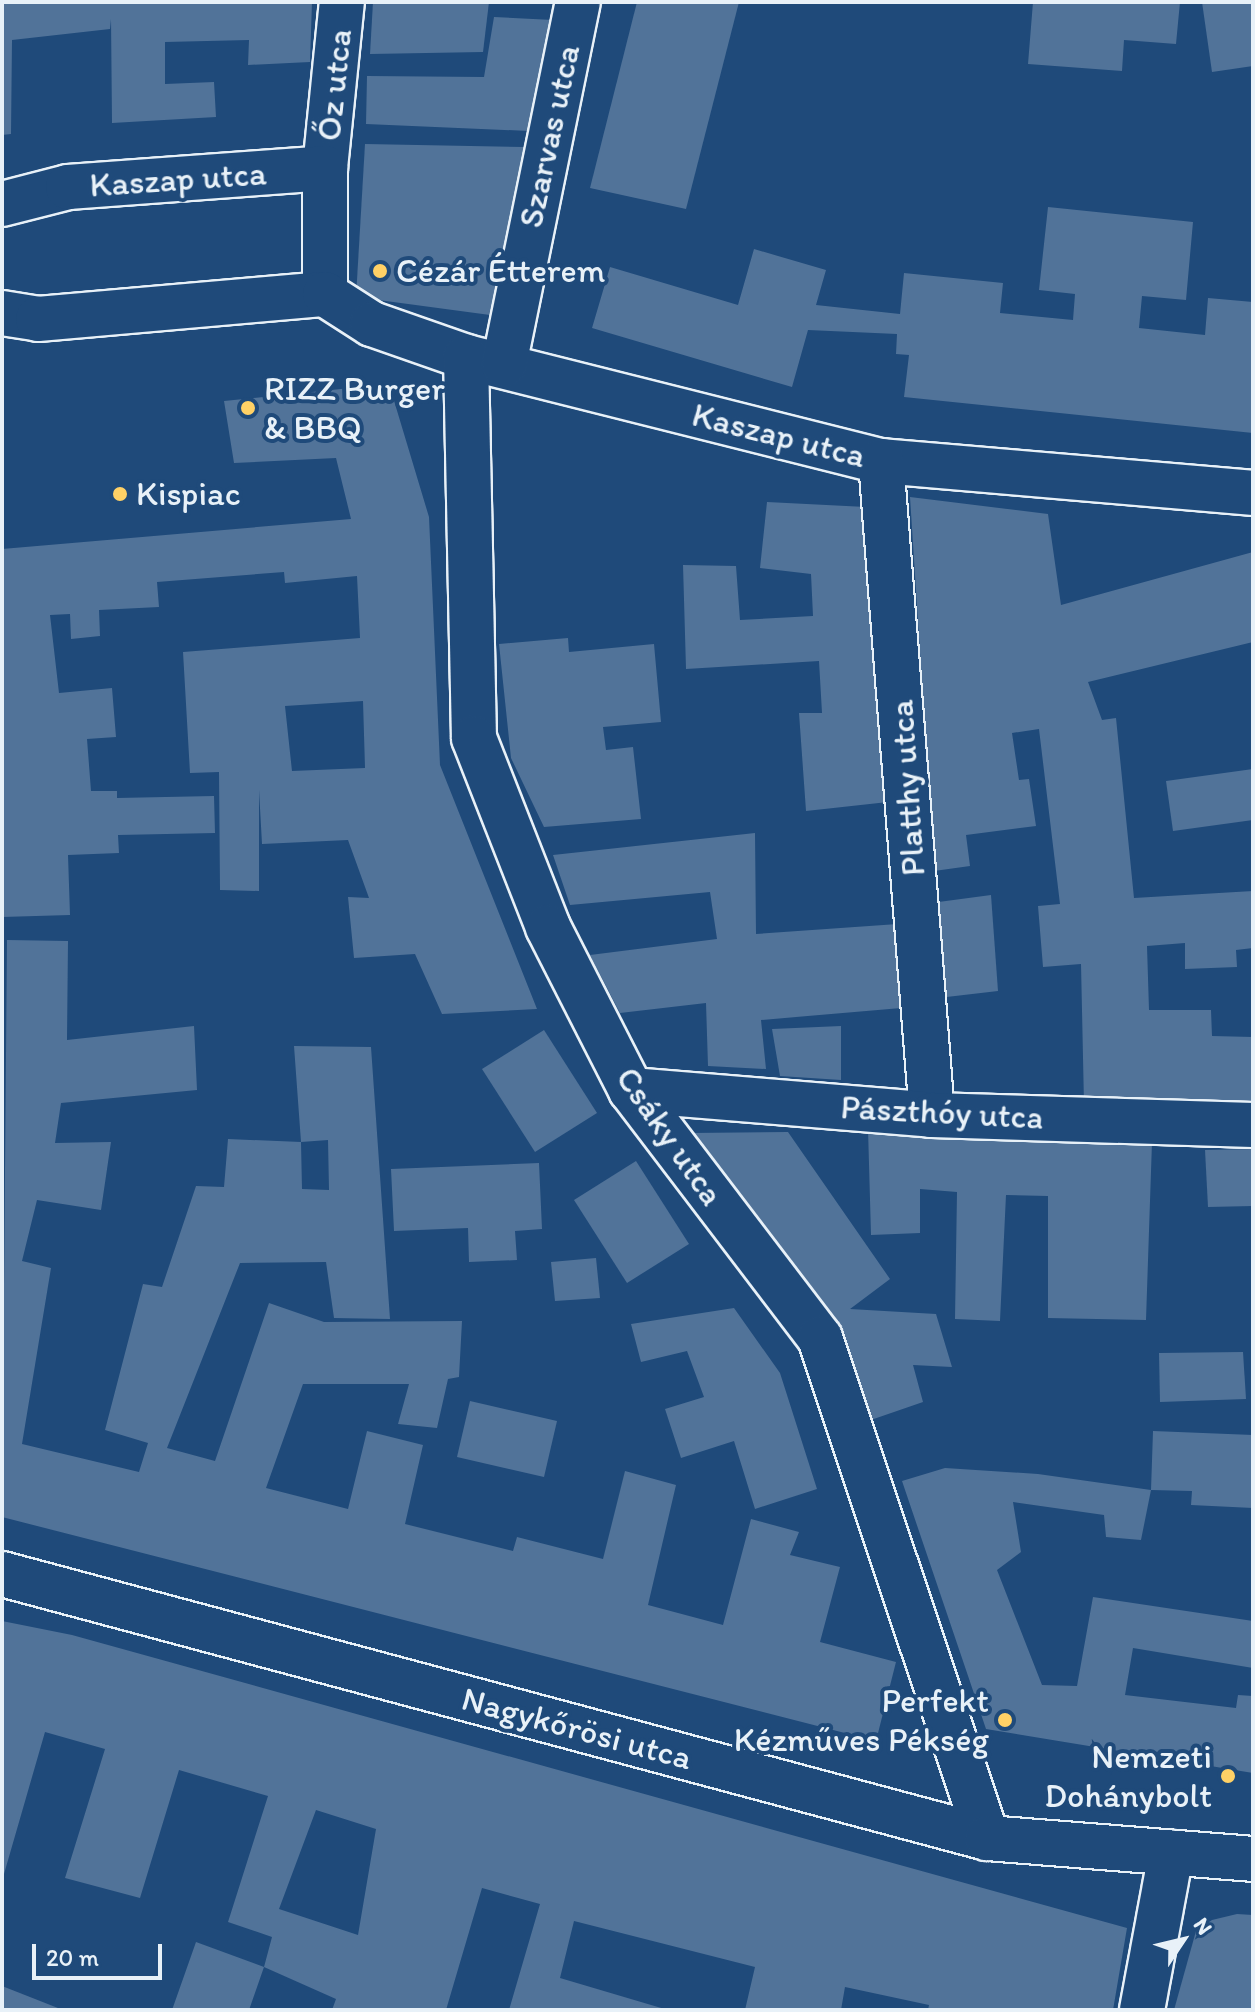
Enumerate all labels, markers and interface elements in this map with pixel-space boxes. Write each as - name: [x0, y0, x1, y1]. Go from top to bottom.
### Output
- street label: Őz utca: [308, 27, 360, 143]
- street label: Szarvas utca: [510, 42, 588, 230]
- street label: Kaszap utca: [89, 153, 267, 205]
- place label: Cézár Étterem: [396, 251, 604, 291]
- marker: Cézár Étterem: [371, 262, 389, 280]
- place label: RIZZ Burger & BBQ: [264, 368, 445, 448]
- street label: Kaszap utca: [689, 394, 869, 476]
- marker: RIZZ Burger & BBQ: [239, 399, 257, 417]
- place label: Kispiac: [136, 474, 241, 514]
- marker: Kispiac: [111, 485, 129, 503]
- street label: Platthy utca: [881, 699, 933, 877]
- street label: Csáky utca: [608, 1059, 732, 1213]
- street label: Pászthóy utca: [840, 1086, 1044, 1138]
- street label: Nagykőrösi utca: [458, 1678, 696, 1778]
- place label: Perfekt Kézműves Pékség: [734, 1680, 989, 1760]
- marker: Perfekt Kézműves Pékség: [996, 1711, 1014, 1729]
- place label: Nemzeti Dohánybolt: [1045, 1736, 1212, 1816]
- marker: Nemzeti Dohánybolt: [1219, 1767, 1237, 1785]
- north arrow: [1143, 1900, 1223, 1980]
- text: N: [1188, 1912, 1218, 1940]
- scale bar: [36, 1928, 166, 1978]
- text: 20 m: [46, 1943, 99, 1972]

